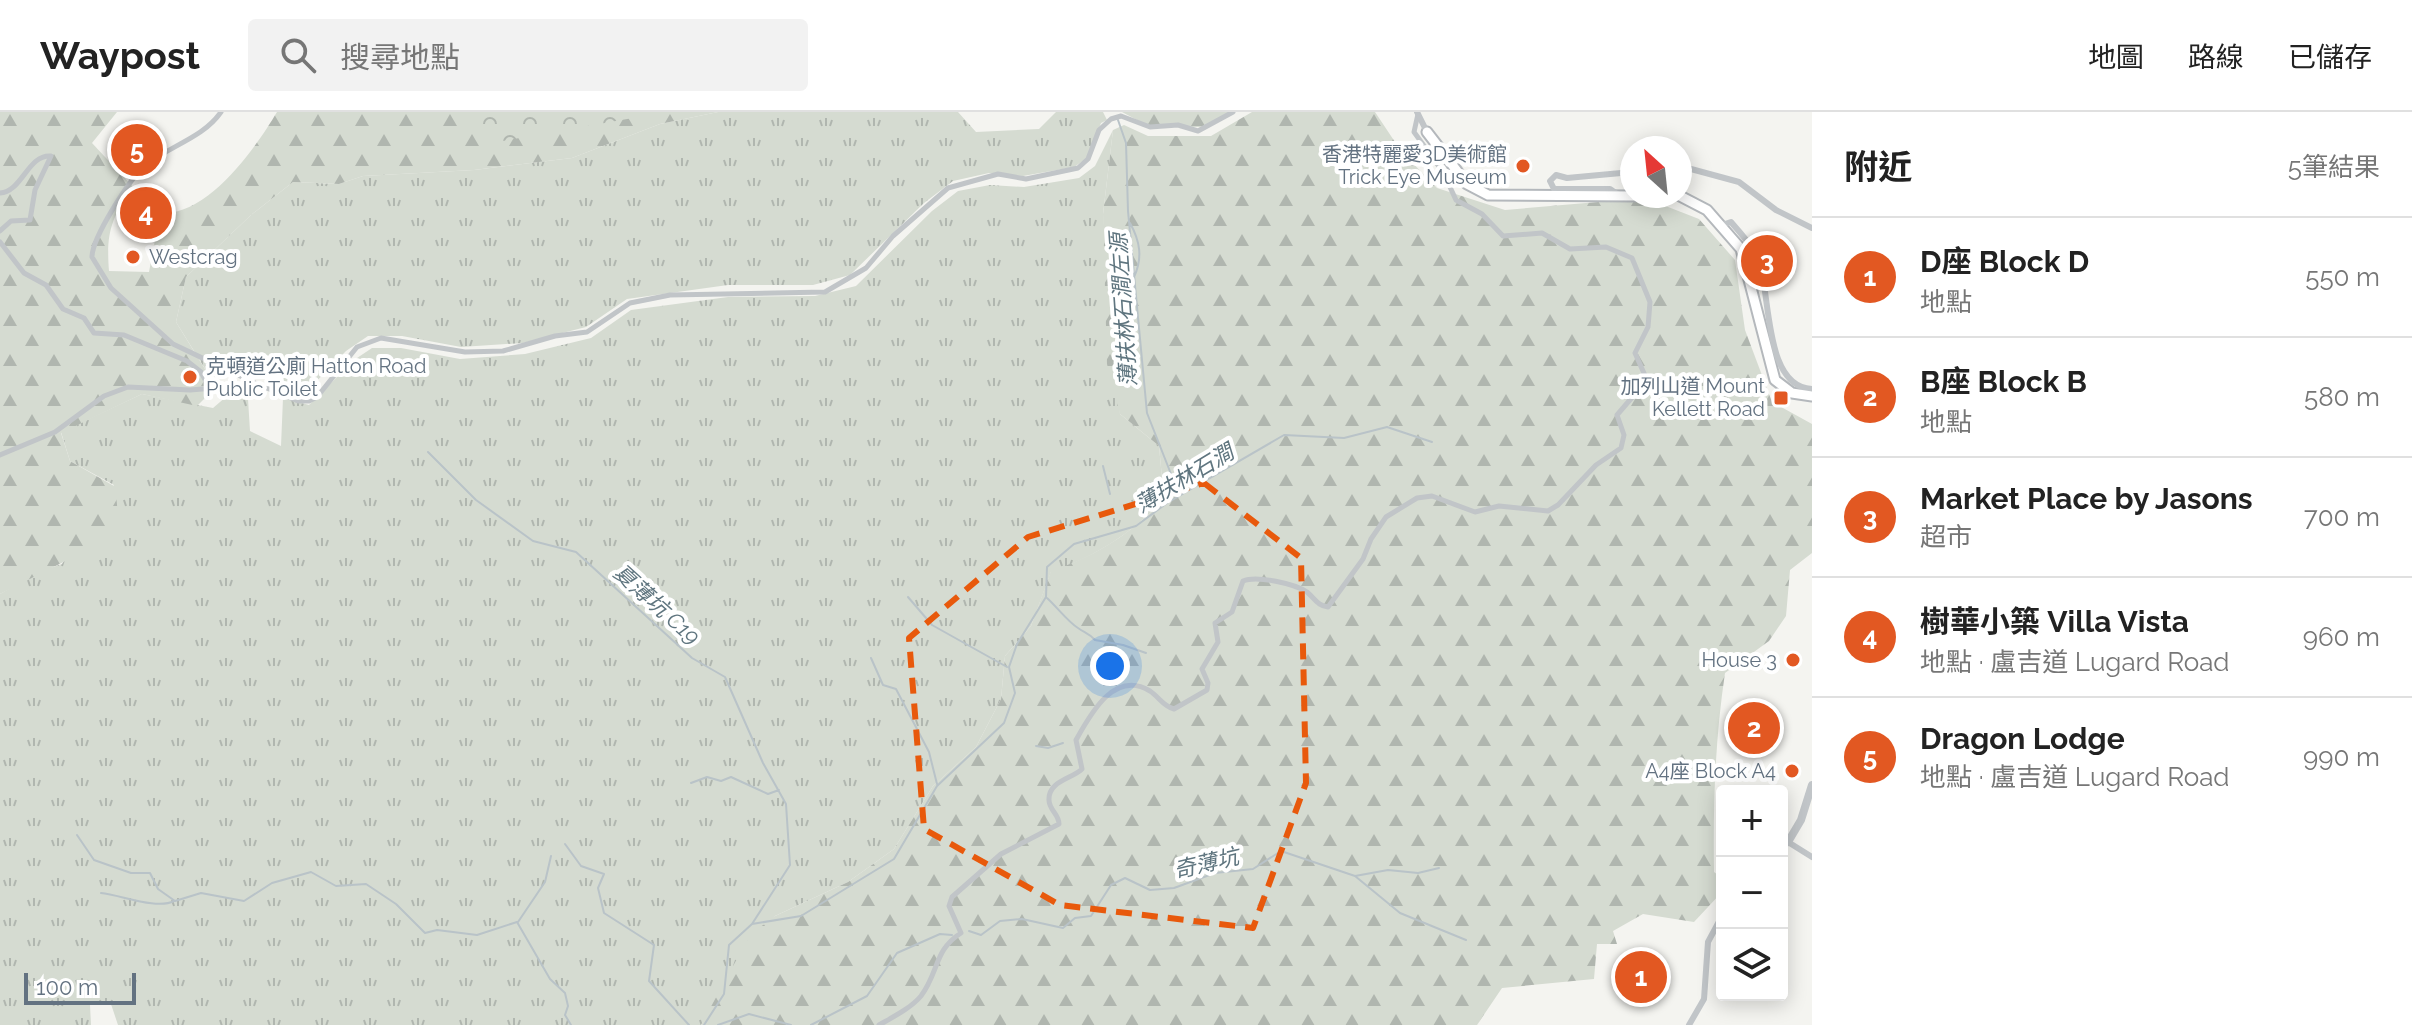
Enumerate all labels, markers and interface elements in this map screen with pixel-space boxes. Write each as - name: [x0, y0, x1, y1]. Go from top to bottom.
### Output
- search box: [248, 19, 808, 91]
- text: Waypost: [40, 33, 200, 78]
- icon: search: [276, 33, 320, 77]
- text: 搜尋地點: [340, 40, 460, 75]
- text: 地圖: [2088, 41, 2144, 74]
- text: 路線: [2188, 41, 2244, 74]
- text: 已儲存: [2288, 41, 2372, 74]
- pin: 5: [111, 120, 163, 180]
- north arrow: [1620, 136, 1692, 208]
- place label: 香港特麗愛3D美術館 Trick Eye Museum: [1322, 142, 1507, 189]
- text: 附近: [1844, 147, 1912, 187]
- text: 5筆結果: [2288, 152, 2380, 182]
- marker: 香港特麗愛3D美術館 Trick Eye Museum: [1514, 157, 1532, 175]
- pin: 4: [120, 183, 172, 243]
- water label: 薄扶林石澗左源: [1104, 228, 1141, 388]
- pin: 3: [1741, 231, 1793, 291]
- text: D座 Block D: [1920, 244, 2089, 279]
- place label: Westcrag: [149, 245, 238, 269]
- marker: Westcrag: [124, 248, 142, 266]
- text: 1: [1864, 262, 1876, 292]
- text: 550 m: [2305, 262, 2380, 292]
- text: 地點: [1920, 287, 1972, 317]
- place label: 克頓道公廁 Hatton Road Public Toilet: [206, 354, 426, 401]
- text: B座 Block B: [1920, 364, 2087, 399]
- marker: 克頓道公廁 Hatton Road Public Toilet: [181, 368, 199, 386]
- place label: 加列山道 Mount Kellett Road: [1620, 374, 1765, 421]
- text: 2: [1863, 382, 1877, 412]
- text: 580 m: [2304, 382, 2380, 412]
- marker: 加列山道 Mount Kellett Road: [1772, 389, 1790, 407]
- text: 地點: [1920, 407, 1972, 437]
- water label: 薄扶林石澗: [1130, 437, 1240, 517]
- text: Market Place by Jasons: [1920, 481, 2253, 516]
- text: 3: [1863, 502, 1877, 532]
- text: 700 m: [2304, 502, 2380, 532]
- text: 超市: [1920, 522, 1972, 552]
- water label: 夏薄坑 C19: [608, 558, 706, 650]
- text: 樹華小築 Villa Vista: [1920, 604, 2189, 639]
- text: 4: [1863, 622, 1877, 652]
- text: 960 m: [2303, 622, 2380, 652]
- your location: [1090, 646, 1130, 686]
- text: 地點 · 盧吉道 Lugard Road: [1920, 647, 2230, 677]
- place label: House 3: [1701, 648, 1777, 672]
- marker: House 3: [1784, 651, 1802, 669]
- pin: 2: [1728, 698, 1780, 758]
- text: Dragon Lodge: [1920, 721, 2125, 756]
- text: 5: [1863, 742, 1877, 772]
- text: 990 m: [2303, 742, 2380, 772]
- place label: A4座 Block A4: [1645, 759, 1776, 783]
- marker: A4座 Block A4: [1783, 762, 1801, 780]
- text: 地點 · 盧吉道 Lugard Road: [1920, 762, 2230, 792]
- map controls: [1716, 785, 1788, 1001]
- button: +: [1716, 785, 1788, 857]
- water label: 奇薄坑: [1171, 842, 1244, 883]
- button: −: [1716, 857, 1788, 929]
- button: layers: [1716, 929, 1788, 1001]
- pin: 1: [1615, 947, 1667, 1007]
- scale bar: [24, 969, 136, 1005]
- text: 100 m: [36, 974, 98, 1000]

